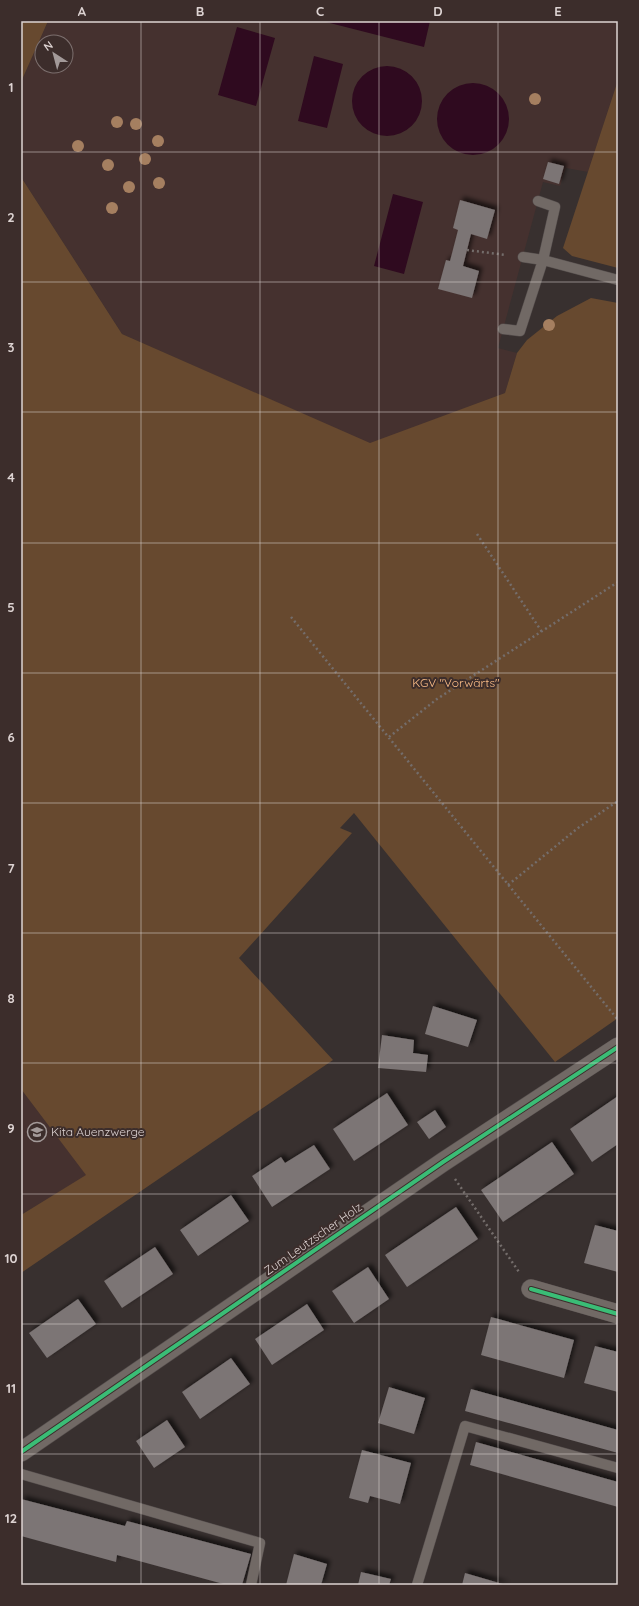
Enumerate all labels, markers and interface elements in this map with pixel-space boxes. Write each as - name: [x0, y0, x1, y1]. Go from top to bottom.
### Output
- text: A: [78, 3, 87, 19]
- text: B: [196, 3, 204, 19]
- text: C: [316, 3, 324, 19]
- text: D: [433, 3, 443, 19]
- text: E: [554, 3, 562, 19]
- north arrow: [34, 34, 74, 74]
- text: N: [41, 38, 56, 54]
- text: 1: [8, 79, 14, 95]
- text: 2: [7, 209, 15, 225]
- text: 3: [8, 339, 15, 355]
- text: 4: [7, 469, 15, 485]
- text: 5: [7, 599, 15, 615]
- park label: KGV "Vorwärts": [412, 675, 500, 690]
- text: 6: [7, 729, 15, 745]
- text: 7: [7, 860, 15, 876]
- text: 8: [7, 990, 15, 1006]
- text: 9: [7, 1120, 15, 1136]
- school or university icon: Kita Auenzwerge: [26, 1121, 48, 1143]
- place label: Kita Auenzwerge: [51, 1124, 145, 1139]
- street label: Zum Leutzscher Holz: [261, 1199, 365, 1278]
- text: 10: [4, 1250, 18, 1266]
- text: 11: [6, 1380, 16, 1396]
- text: 12: [5, 1510, 17, 1526]

